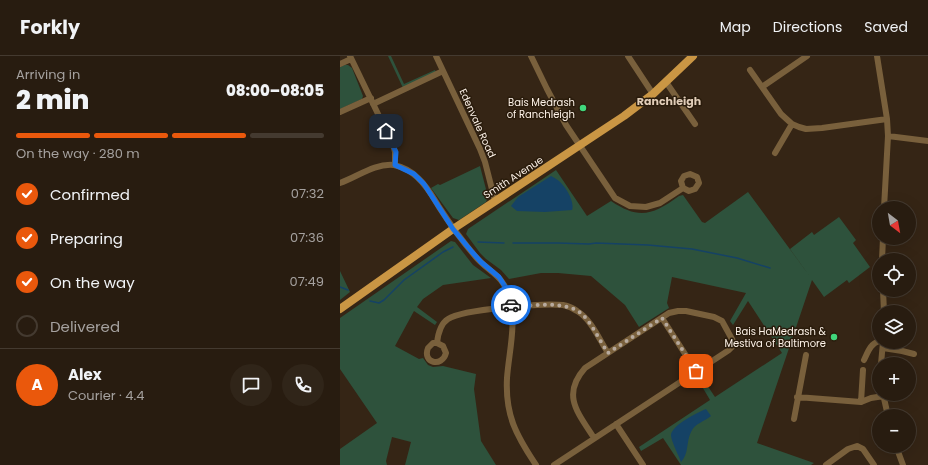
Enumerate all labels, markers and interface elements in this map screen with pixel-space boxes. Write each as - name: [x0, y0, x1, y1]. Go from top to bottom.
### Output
- text: Forkly: [20, 14, 80, 41]
- text: Map: [720, 17, 751, 37]
- text: Directions: [773, 17, 842, 37]
- text: Saved: [864, 17, 908, 37]
- text: Arriving in: [16, 65, 80, 84]
- text: 08:00–08:05: [226, 80, 324, 101]
- text: 2 min: [16, 82, 89, 118]
- street label: Edenvale Road: [456, 86, 499, 160]
- district label: Ranchleigh: [637, 93, 701, 109]
- place label: Bais Medrash of Ranchleigh: [507, 95, 575, 122]
- marker: Bais Medrash of Ranchleigh: [578, 103, 588, 113]
- pin: [369, 114, 403, 148]
- icon: home: [375, 120, 397, 142]
- text: On the way · 280 m: [16, 144, 140, 163]
- street label: Smith Avenue: [480, 152, 546, 202]
- icon: check: [16, 183, 38, 205]
- text: Confirmed: [50, 184, 130, 205]
- text: 07:32: [291, 184, 324, 203]
- north arrow: [872, 201, 916, 245]
- map controls: [872, 201, 916, 453]
- icon: check: [16, 227, 38, 249]
- text: Preparing: [50, 228, 123, 249]
- text: 07:36: [290, 228, 324, 247]
- button: locate: [872, 253, 916, 297]
- icon: check: [16, 271, 38, 293]
- text: On the way: [50, 272, 135, 293]
- text: 07:49: [290, 272, 324, 291]
- courier: [491, 285, 531, 325]
- icon: car: [500, 294, 522, 316]
- button: layers: [872, 305, 916, 349]
- text: Delivered: [50, 316, 120, 337]
- place label: Bais HaMedrash & Mestiva of Baltimore: [724, 324, 827, 351]
- marker: Bais HaMedrash & Mestiva of Baltimore: [829, 332, 839, 342]
- pin: [679, 354, 713, 388]
- button: +: [872, 357, 916, 401]
- icon: bag: [685, 360, 707, 382]
- text: Alex: [68, 364, 102, 385]
- button: chat: [230, 364, 272, 406]
- button: phone: [282, 364, 324, 406]
- text: A: [31, 374, 43, 395]
- text: Courier · 4.4: [68, 386, 144, 405]
- button: −: [872, 409, 916, 453]

